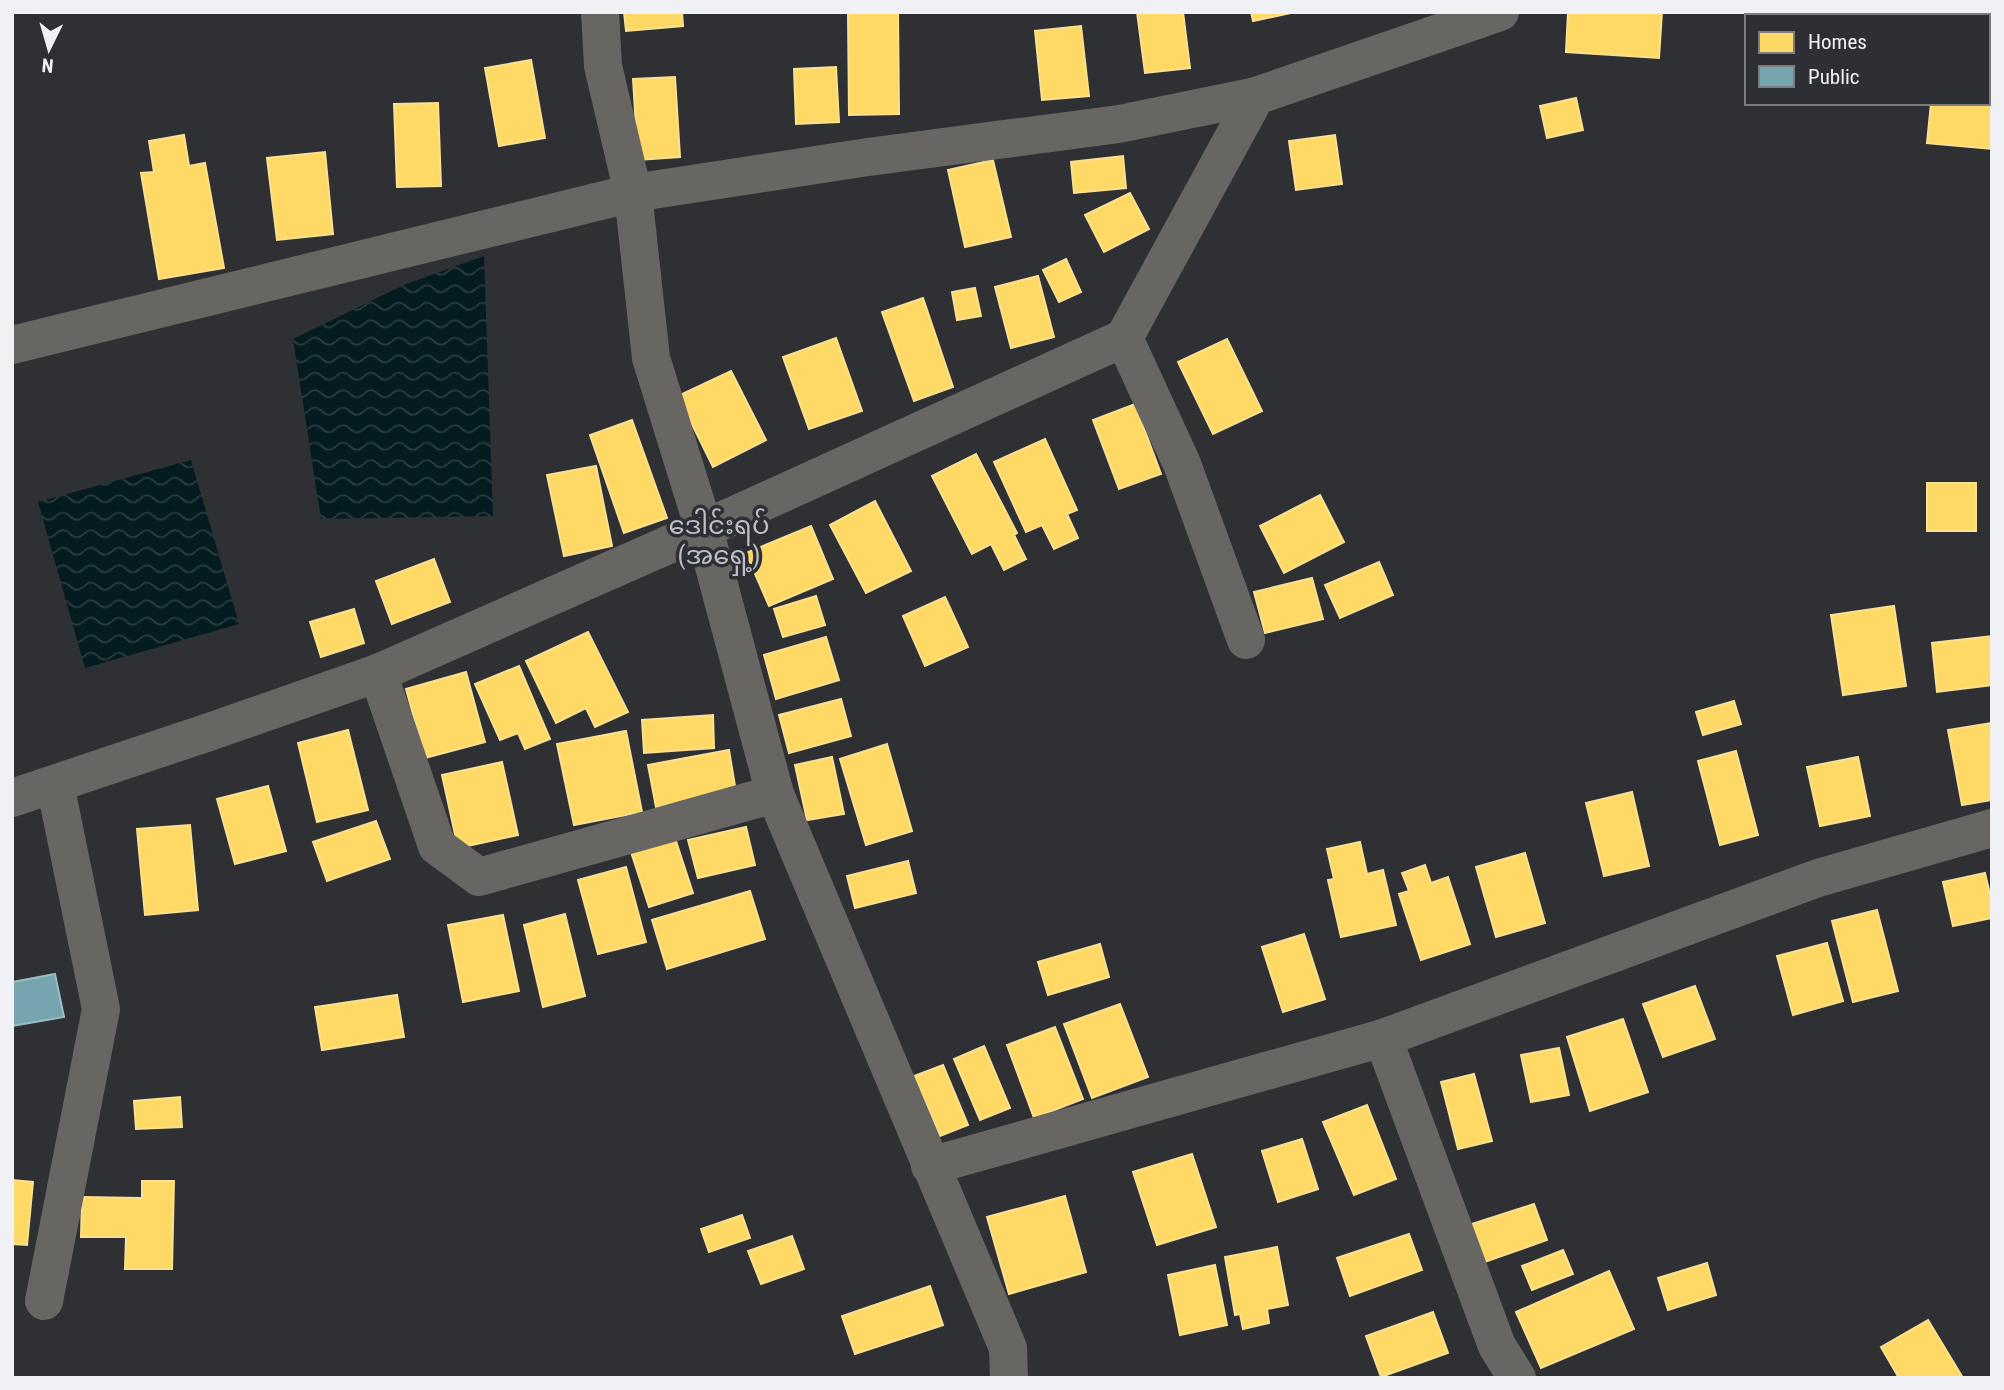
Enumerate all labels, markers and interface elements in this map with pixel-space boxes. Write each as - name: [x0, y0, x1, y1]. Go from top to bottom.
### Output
- north arrow: [14, 14, 84, 84]
- legend: [1745, 14, 1990, 105]
- text: Homes: [1808, 30, 1867, 54]
- text: N: [41, 53, 54, 77]
- text: Public: [1808, 65, 1860, 89]
- district label: ဒေါင်းရပ် (အရှေ့): [668, 508, 770, 576]

